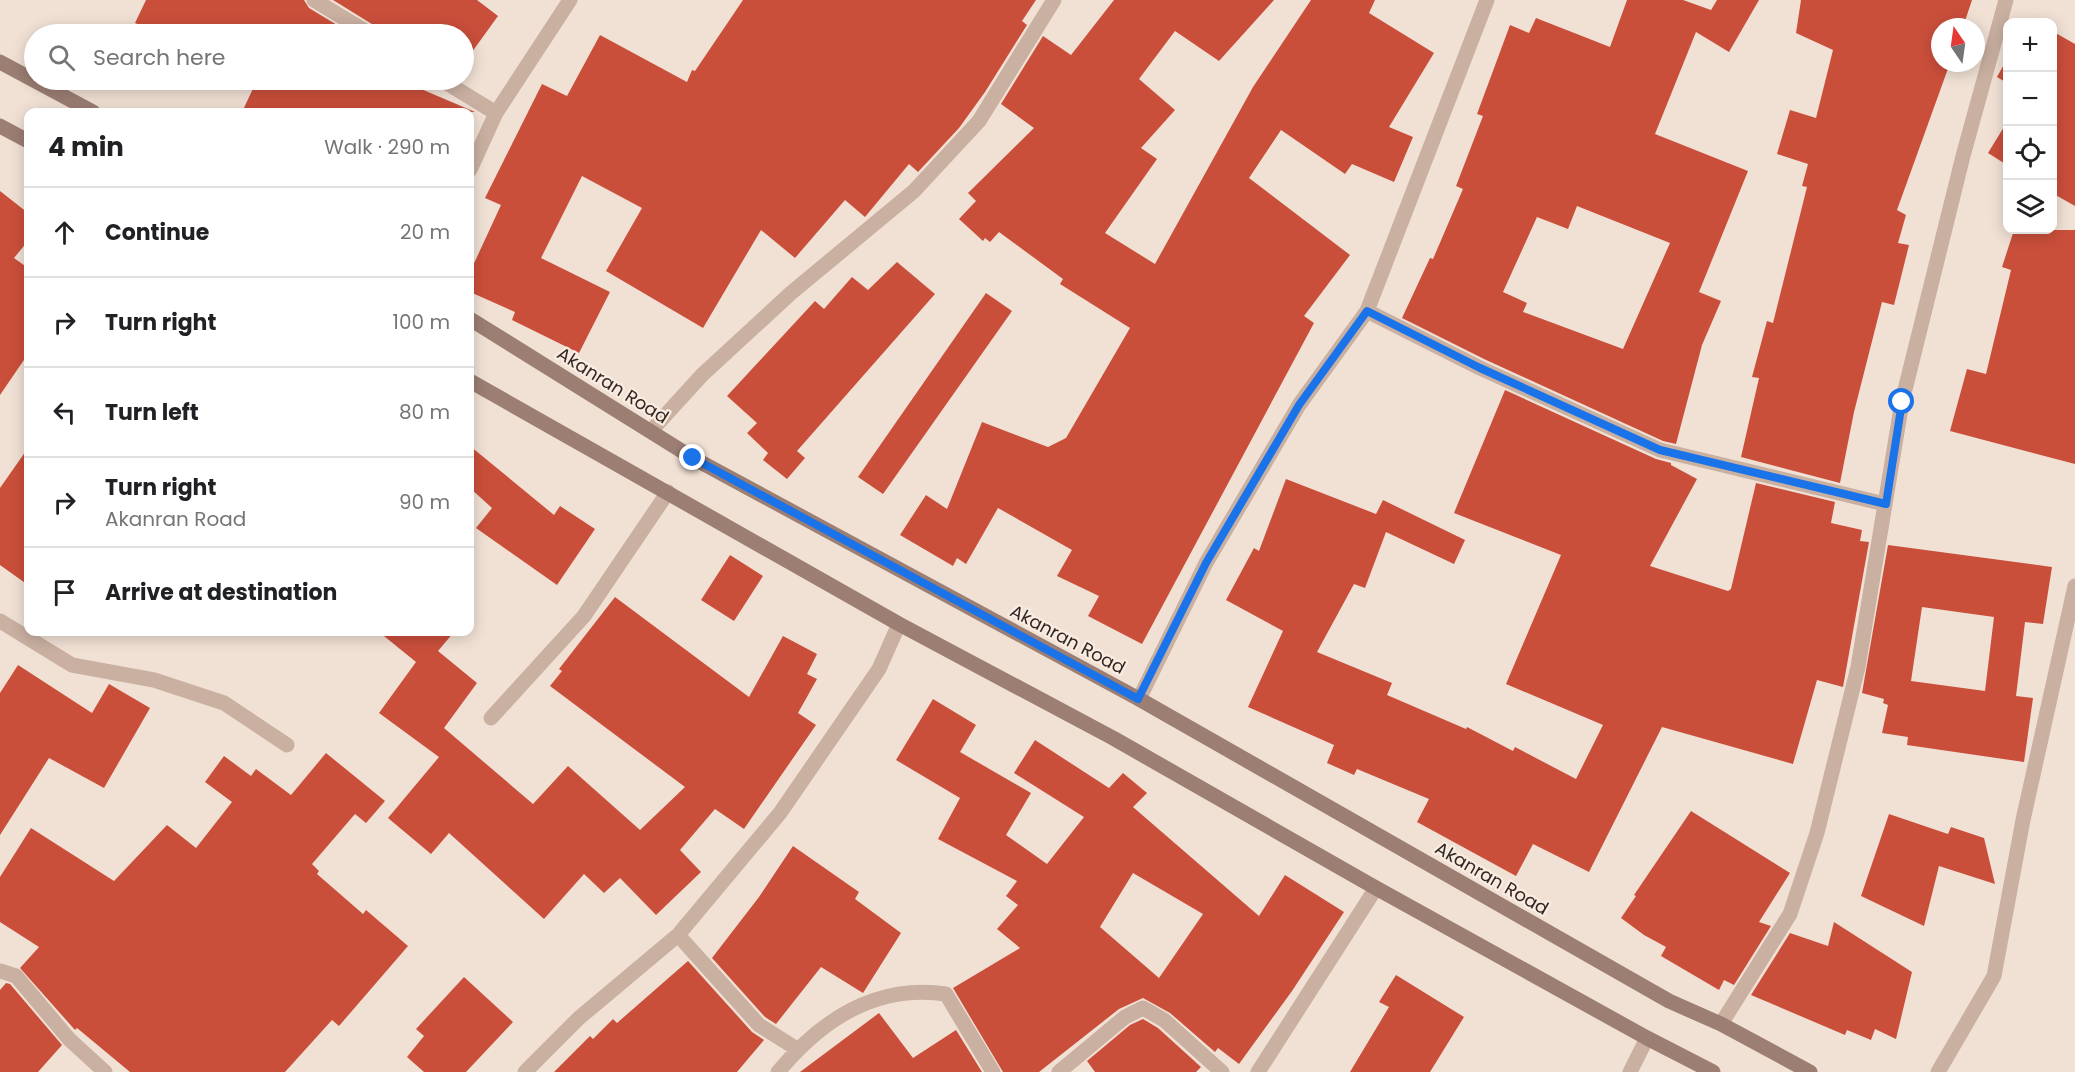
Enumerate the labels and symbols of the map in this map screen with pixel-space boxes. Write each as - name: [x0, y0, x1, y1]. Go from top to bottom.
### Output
- north arrow: [1931, 18, 1985, 72]
- street label: Akanran Road: [552, 341, 674, 429]
- route start: [1888, 388, 1914, 414]
- route end: [679, 444, 705, 470]
- street label: Akanran Road: [1006, 598, 1130, 680]
- street label: Akanran Road: [1431, 835, 1553, 921]

